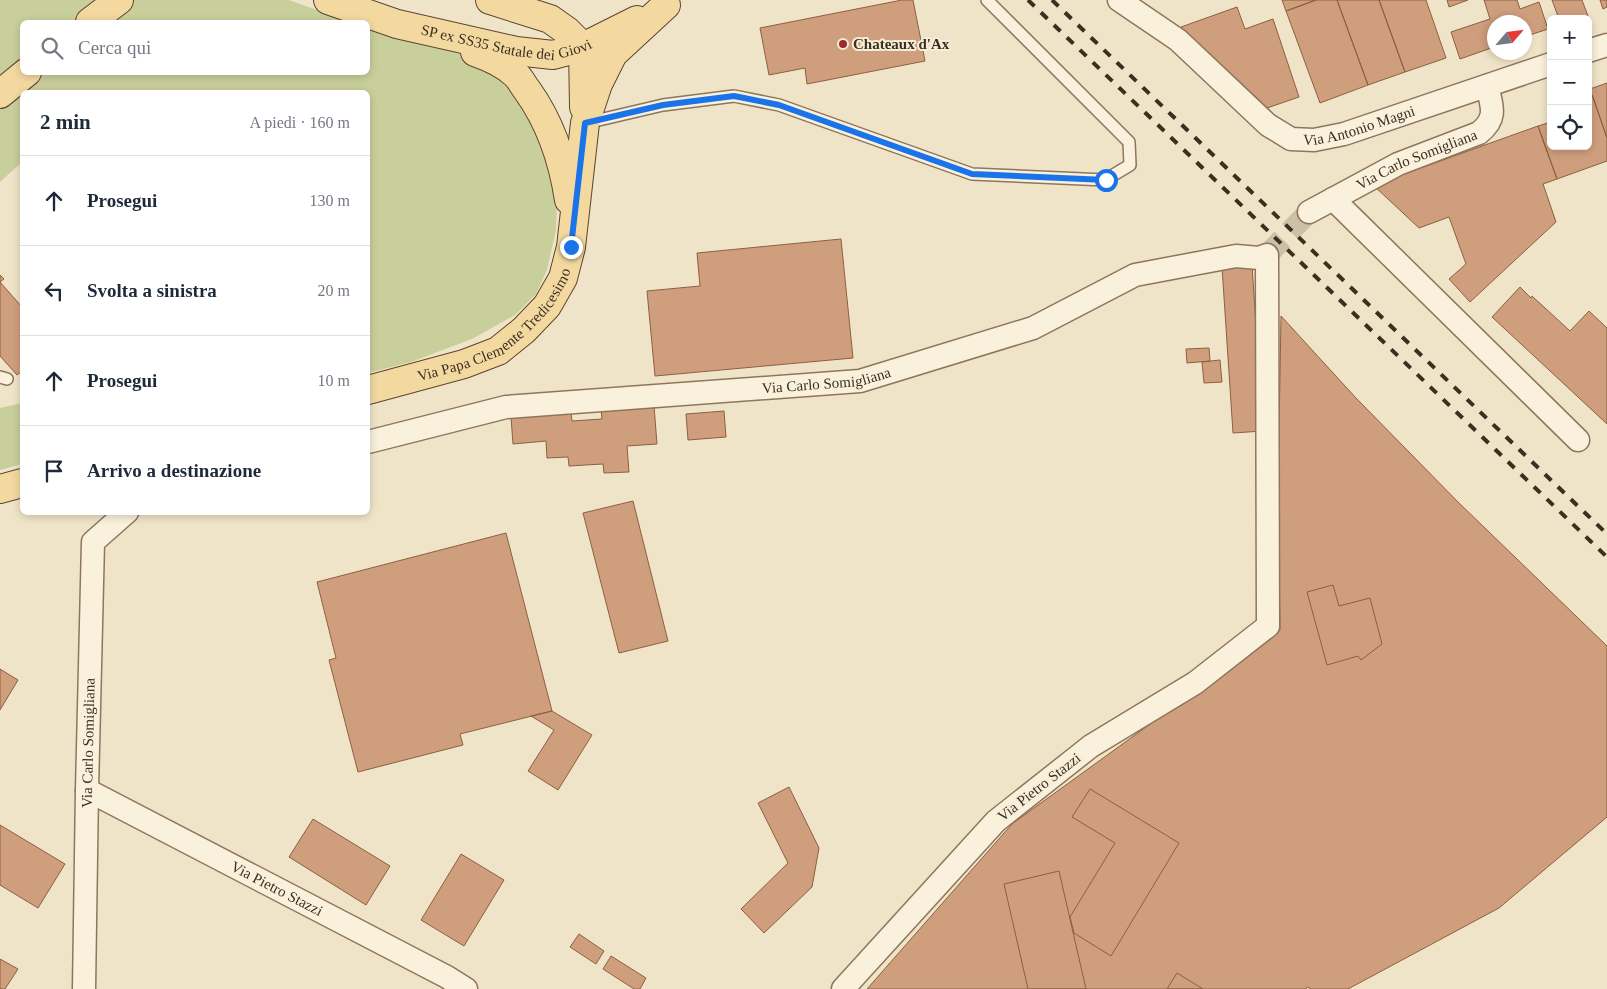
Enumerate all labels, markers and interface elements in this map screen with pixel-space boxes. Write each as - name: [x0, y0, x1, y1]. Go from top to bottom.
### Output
- north arrow: [1487, 15, 1532, 60]
- map controls: [1547, 15, 1592, 150]
- button: +: [1547, 15, 1592, 60]
- search box: [20, 20, 370, 75]
- street label: SP ex SS35 Statale dei Giovi: [419, 22, 594, 63]
- icon: search: [38, 34, 66, 62]
- place label: Chateaux d'Ax: [853, 36, 950, 52]
- text: Cerca qui: [78, 37, 151, 58]
- marker: Chateaux d'Ax: [837, 38, 849, 50]
- button: −: [1547, 60, 1592, 105]
- street label: Via Antonio Magni: [1303, 103, 1417, 148]
- button: locate: [1547, 105, 1592, 150]
- text: 2 min: [40, 110, 91, 134]
- text: A piedi · 160 m: [250, 114, 350, 131]
- street label: Via Carlo Somigliana: [1354, 126, 1480, 193]
- route start: [1095, 169, 1118, 192]
- icon: ahead: [40, 187, 68, 215]
- text: Prosegui: [87, 190, 157, 211]
- text: 130 m: [310, 192, 350, 209]
- route end: [560, 236, 583, 259]
- street label: Via Papa Clemente Tredicesimo: [416, 267, 573, 384]
- icon: left: [40, 277, 68, 305]
- text: Svolta a sinistra: [87, 280, 217, 301]
- text: 20 m: [318, 282, 350, 299]
- street label: Via Carlo Somigliana: [761, 364, 893, 396]
- icon: ahead: [40, 367, 68, 395]
- text: Prosegui: [87, 370, 157, 391]
- text: 10 m: [318, 372, 350, 389]
- icon: arrive: [40, 457, 68, 485]
- text: Arrivo a destinazione: [87, 460, 261, 481]
- street label: Via Carlo Somigliana: [79, 678, 98, 808]
- street label: Via Pietro Stazzi: [994, 750, 1084, 824]
- street label: Via Pietro Stazzi: [228, 858, 325, 919]

